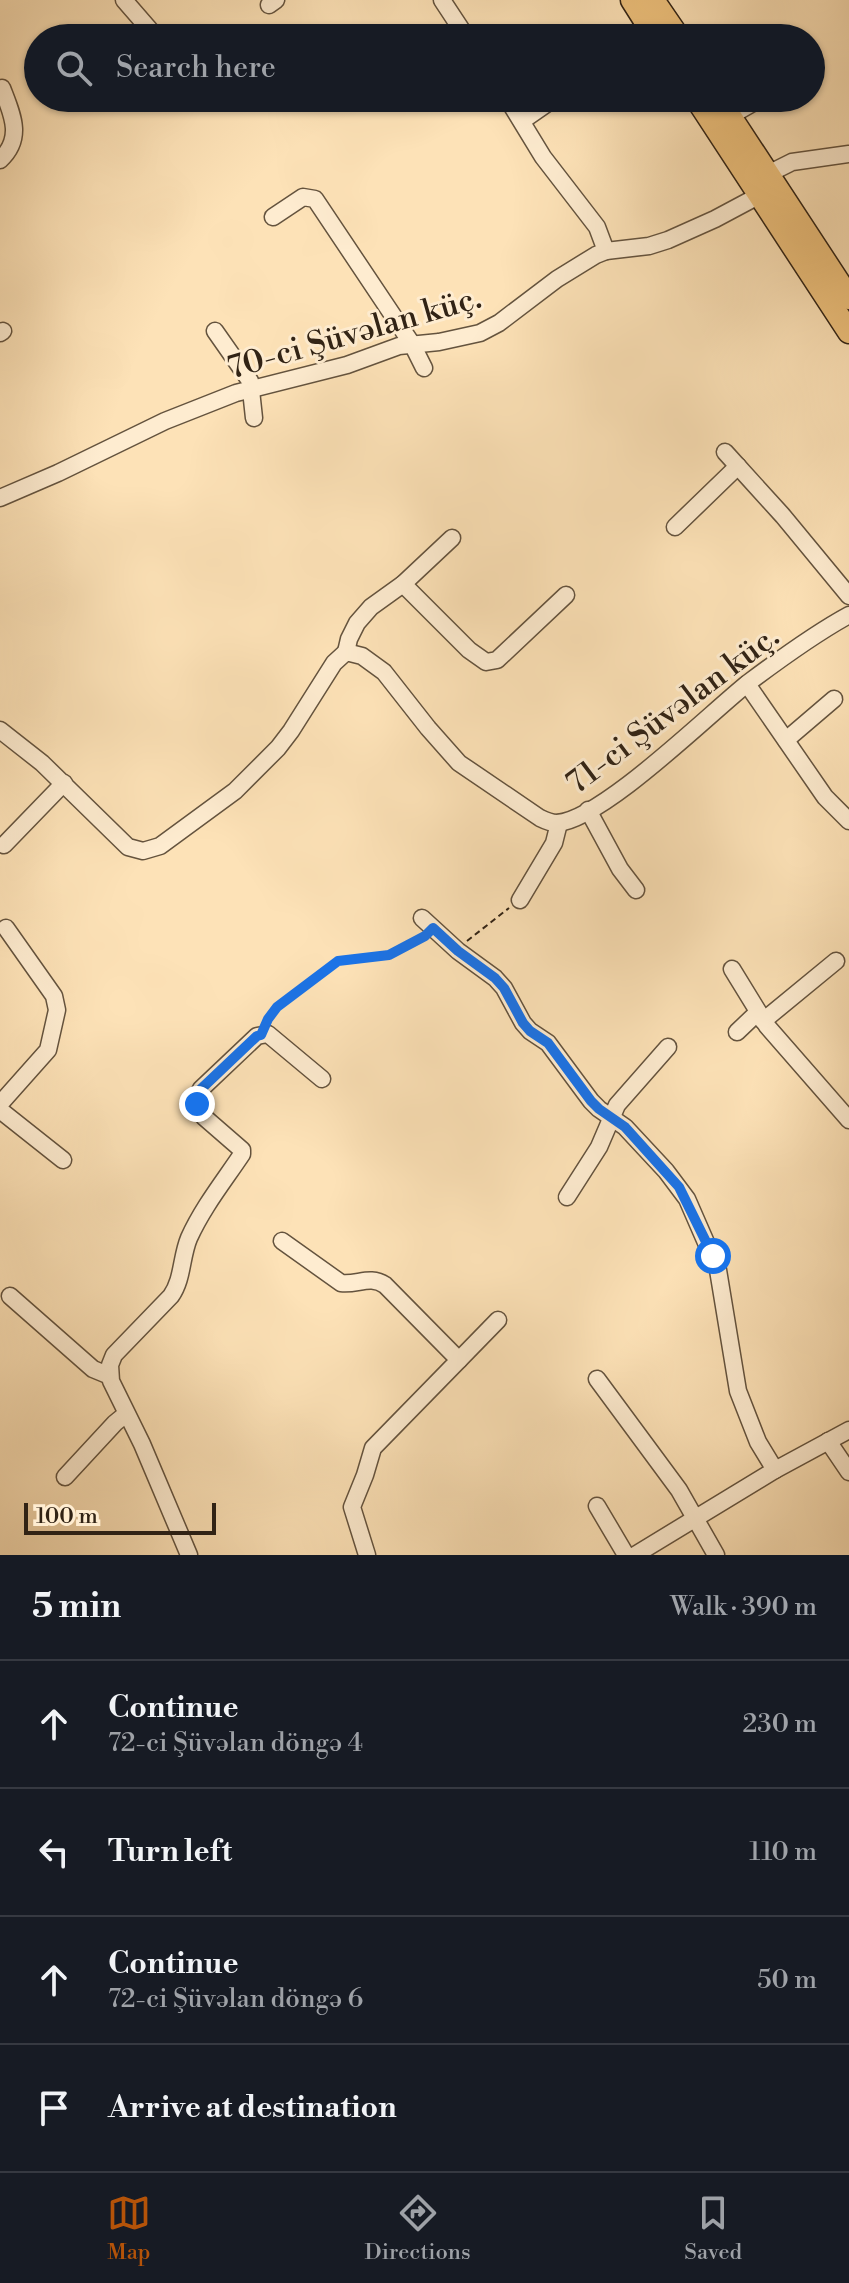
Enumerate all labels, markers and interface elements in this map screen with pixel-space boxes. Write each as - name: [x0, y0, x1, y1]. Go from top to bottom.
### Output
- search box: [24, 24, 825, 112]
- icon: search: [52, 46, 96, 90]
- text: Search here: [116, 49, 276, 87]
- street label: 70-ci Şüvəlan küç.: [223, 278, 486, 388]
- street label: 71-ci Şüvəlan küç.: [558, 617, 787, 803]
- route end: [179, 1086, 215, 1122]
- route start: [695, 1238, 731, 1274]
- scale bar: [24, 1499, 216, 1535]
- text: 100 m: [36, 1503, 98, 1530]
- text: 5 min: [32, 1586, 121, 1628]
- text: Walk · 390 m: [670, 1591, 817, 1623]
- text: Continue: [108, 1689, 239, 1727]
- icon: ahead: [32, 1702, 76, 1746]
- text: 230 m: [742, 1708, 817, 1740]
- text: 72-ci Şüvəlan döngə 4: [108, 1727, 363, 1759]
- icon: left: [32, 1830, 76, 1874]
- text: Turn left: [108, 1833, 232, 1871]
- text: 110 m: [749, 1836, 817, 1868]
- text: Continue: [108, 1945, 239, 1983]
- icon: ahead: [32, 1958, 76, 2002]
- text: 50 m: [757, 1964, 817, 1996]
- text: 72-ci Şüvəlan döngə 6: [108, 1983, 363, 2015]
- icon: arrive: [32, 2086, 76, 2130]
- text: Arrive at destination: [108, 2089, 397, 2127]
- tab: Map: [107, 2191, 151, 2266]
- tab: Directions: [365, 2191, 471, 2266]
- tab: Saved: [684, 2191, 742, 2266]

